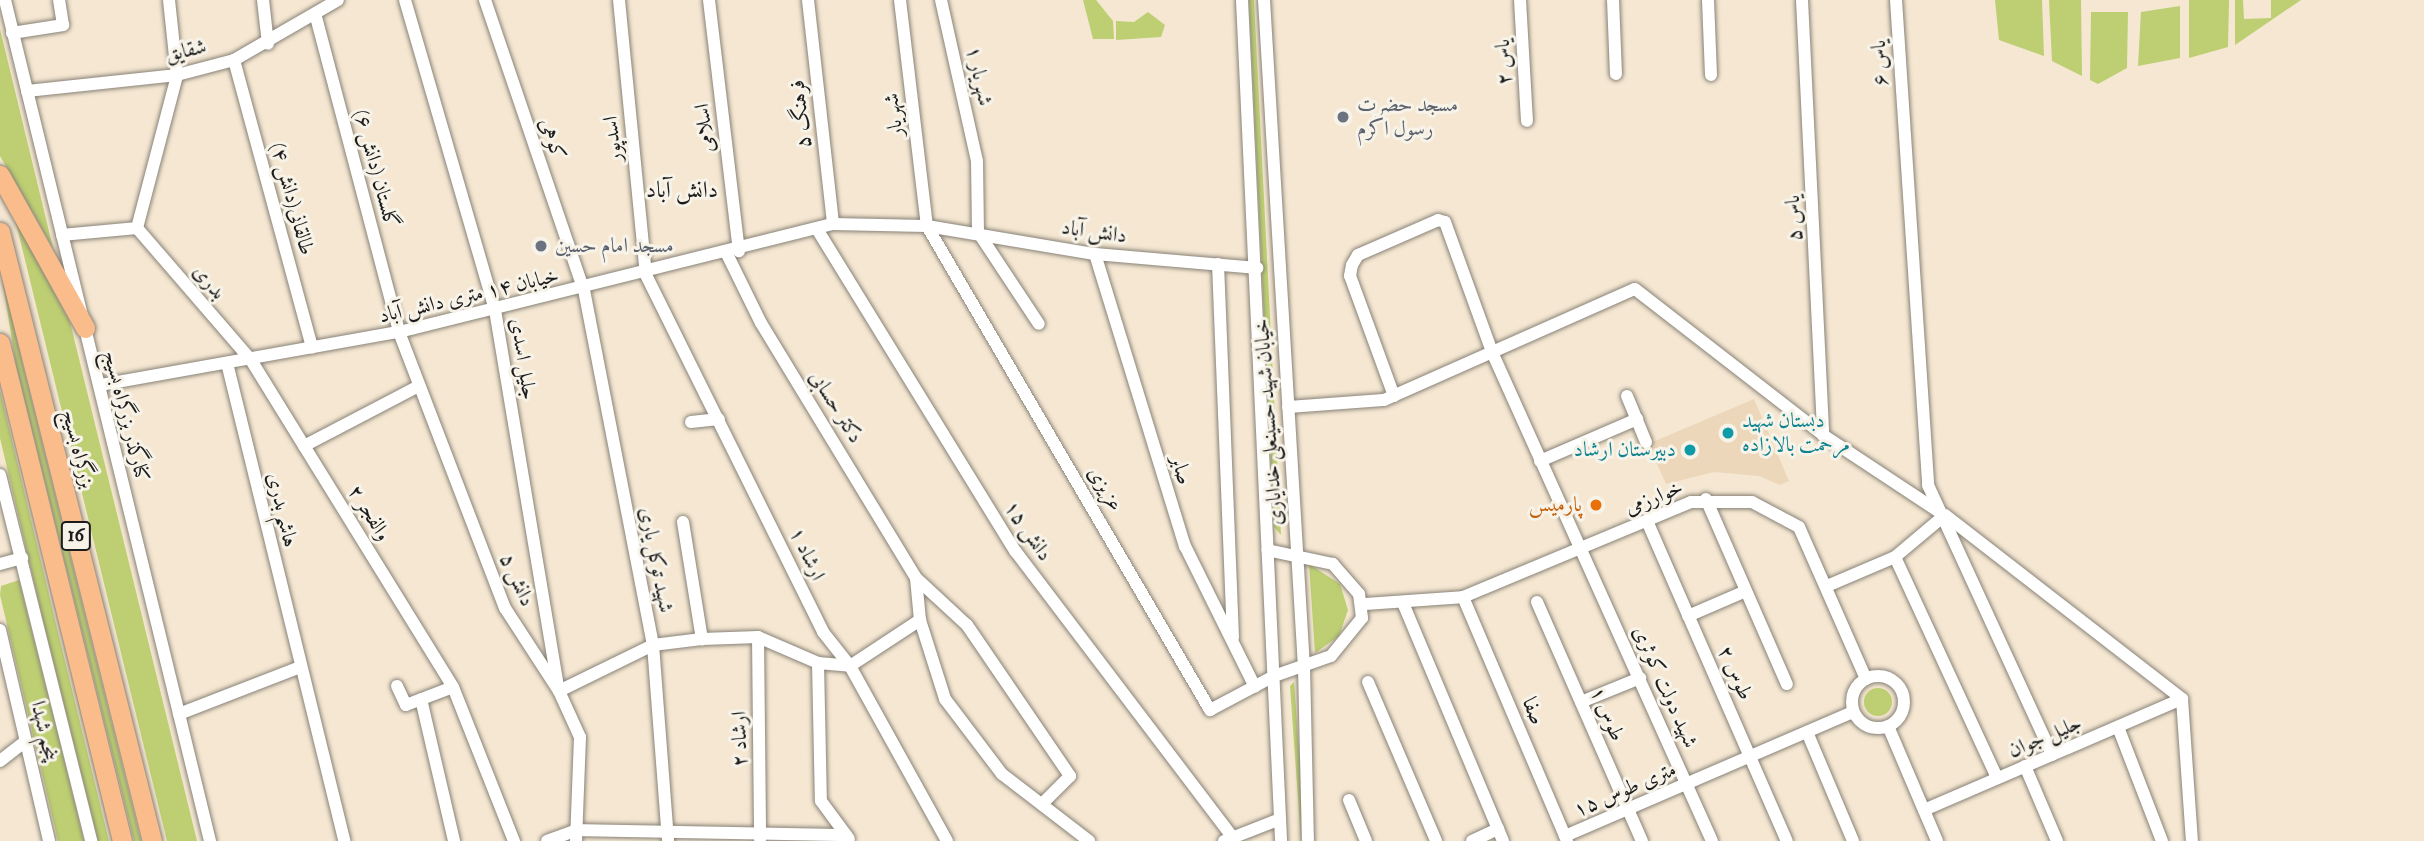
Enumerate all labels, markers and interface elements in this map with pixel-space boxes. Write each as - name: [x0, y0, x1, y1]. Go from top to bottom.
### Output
- street label: شقایق: [163, 34, 209, 68]
- street label: یاس ۲: [1490, 38, 1518, 86]
- street label: یاس ۶: [1866, 39, 1894, 87]
- street label: شهریار ۱: [960, 44, 998, 108]
- street label: فرهنگ ۵: [785, 79, 817, 149]
- street label: شهریار: [879, 92, 909, 138]
- place label: مسجد حضرت رسول اکرم: [1357, 92, 1458, 142]
- street label: اسلامی: [690, 102, 720, 154]
- street label: گلستان (دانش ۶): [348, 107, 404, 231]
- marker: مسجد حضرت رسول اکرم: [1335, 109, 1351, 125]
- street label: کوهی: [533, 115, 571, 163]
- street label: اسدپور: [598, 115, 628, 163]
- street label: طالقانی(دانش ۴): [265, 140, 319, 258]
- district label: دانش آباد: [646, 176, 718, 204]
- street label: یاس ۵: [1780, 194, 1808, 242]
- street label: دانش آباد: [1060, 215, 1128, 249]
- place label: مسجد امام حسین: [555, 233, 674, 259]
- marker: مسجد امام حسین: [533, 238, 549, 254]
- street label: بدری: [187, 259, 231, 305]
- street label: خیابان ۱۴ متری دانش آباد: [376, 263, 562, 329]
- street label: جلیل اسدی: [504, 316, 542, 402]
- street label: خیابان شهید حسینعلی خدایاری: [1249, 318, 1289, 526]
- street label: کنارگذر بزرگراه بسیج: [98, 348, 154, 484]
- street label: دکتر حسابی: [804, 366, 868, 448]
- street label: بزرگراه بسیج: [56, 407, 100, 491]
- place label: دبستان شهید مرحمت بالازاده: [1742, 408, 1850, 458]
- marker: دبستان شهید مرحمت بالازاده: [1720, 425, 1736, 441]
- place label: دبیرستان ارشاد: [1574, 437, 1676, 463]
- marker: دبیرستان ارشاد: [1682, 442, 1698, 458]
- street label: صابر: [1165, 452, 1197, 488]
- street label: عزیزی: [1082, 462, 1128, 516]
- street label: هاشم بدری: [261, 470, 303, 550]
- street label: خوارزمی: [1621, 475, 1687, 521]
- street label: والفجر ۲: [342, 480, 396, 546]
- place label: پارمیس: [1529, 492, 1582, 518]
- street label: دانش ۱۵: [999, 496, 1057, 566]
- marker: پارمیس: [1588, 497, 1604, 513]
- street label: شهید توکل یاری: [633, 505, 679, 615]
- road number: 16: [60, 520, 92, 552]
- street label: ارشاد ۱: [784, 523, 830, 585]
- street label: دانش ۵: [494, 550, 540, 610]
- street label: شهید دولت کوثری: [1627, 622, 1703, 752]
- street label: طوس ۲: [1712, 642, 1758, 704]
- street label: طوس ۱: [1584, 683, 1630, 745]
- street label: صفا: [1516, 693, 1550, 729]
- street label: پنجم شهدا: [25, 698, 63, 764]
- street label: جلیل جوان: [2004, 710, 2086, 764]
- street label: ارشاد ۲: [727, 711, 753, 767]
- street label: ۱۵ متری طوس: [1570, 757, 1680, 823]

